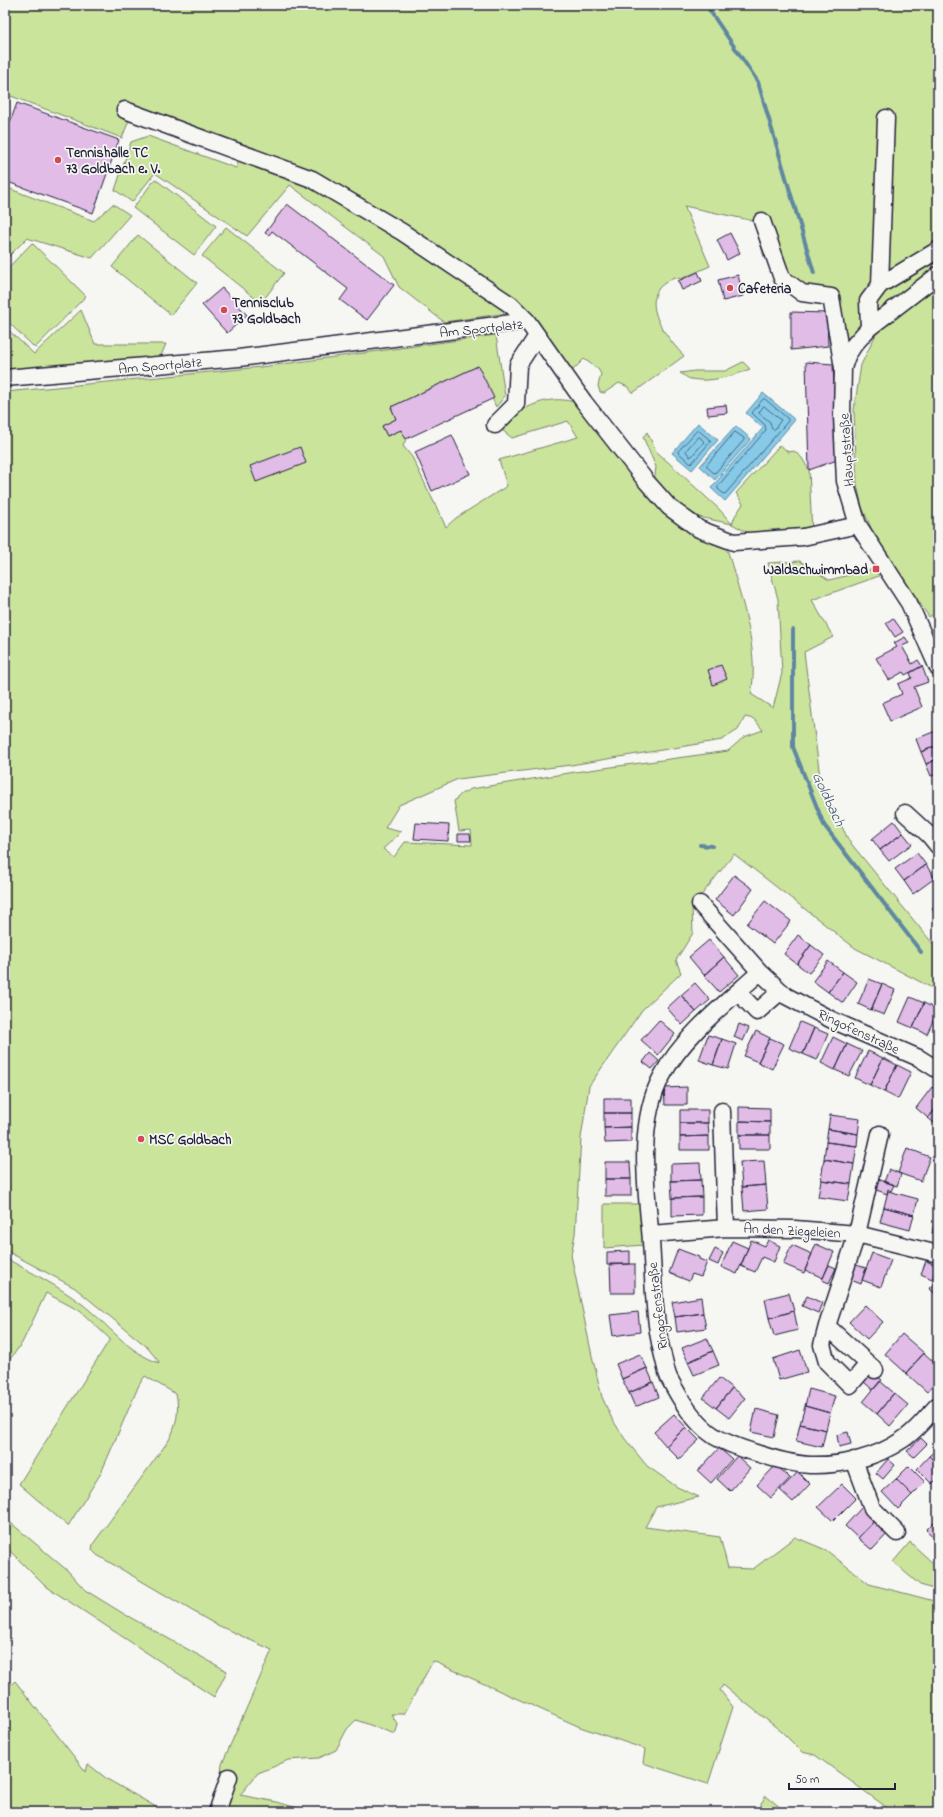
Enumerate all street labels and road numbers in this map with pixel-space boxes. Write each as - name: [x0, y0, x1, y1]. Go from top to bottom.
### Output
- street label: Am Sportplatz: [438, 315, 524, 344]
- street label: Am Sportplatz: [118, 352, 203, 381]
- street label: Hauptstraße: [834, 412, 861, 487]
- street label: Ringofenstraße: [814, 1004, 903, 1062]
- street label: An den Ziegeleien: [743, 1218, 841, 1246]
- street label: Ringofenstraße: [643, 1260, 675, 1351]

